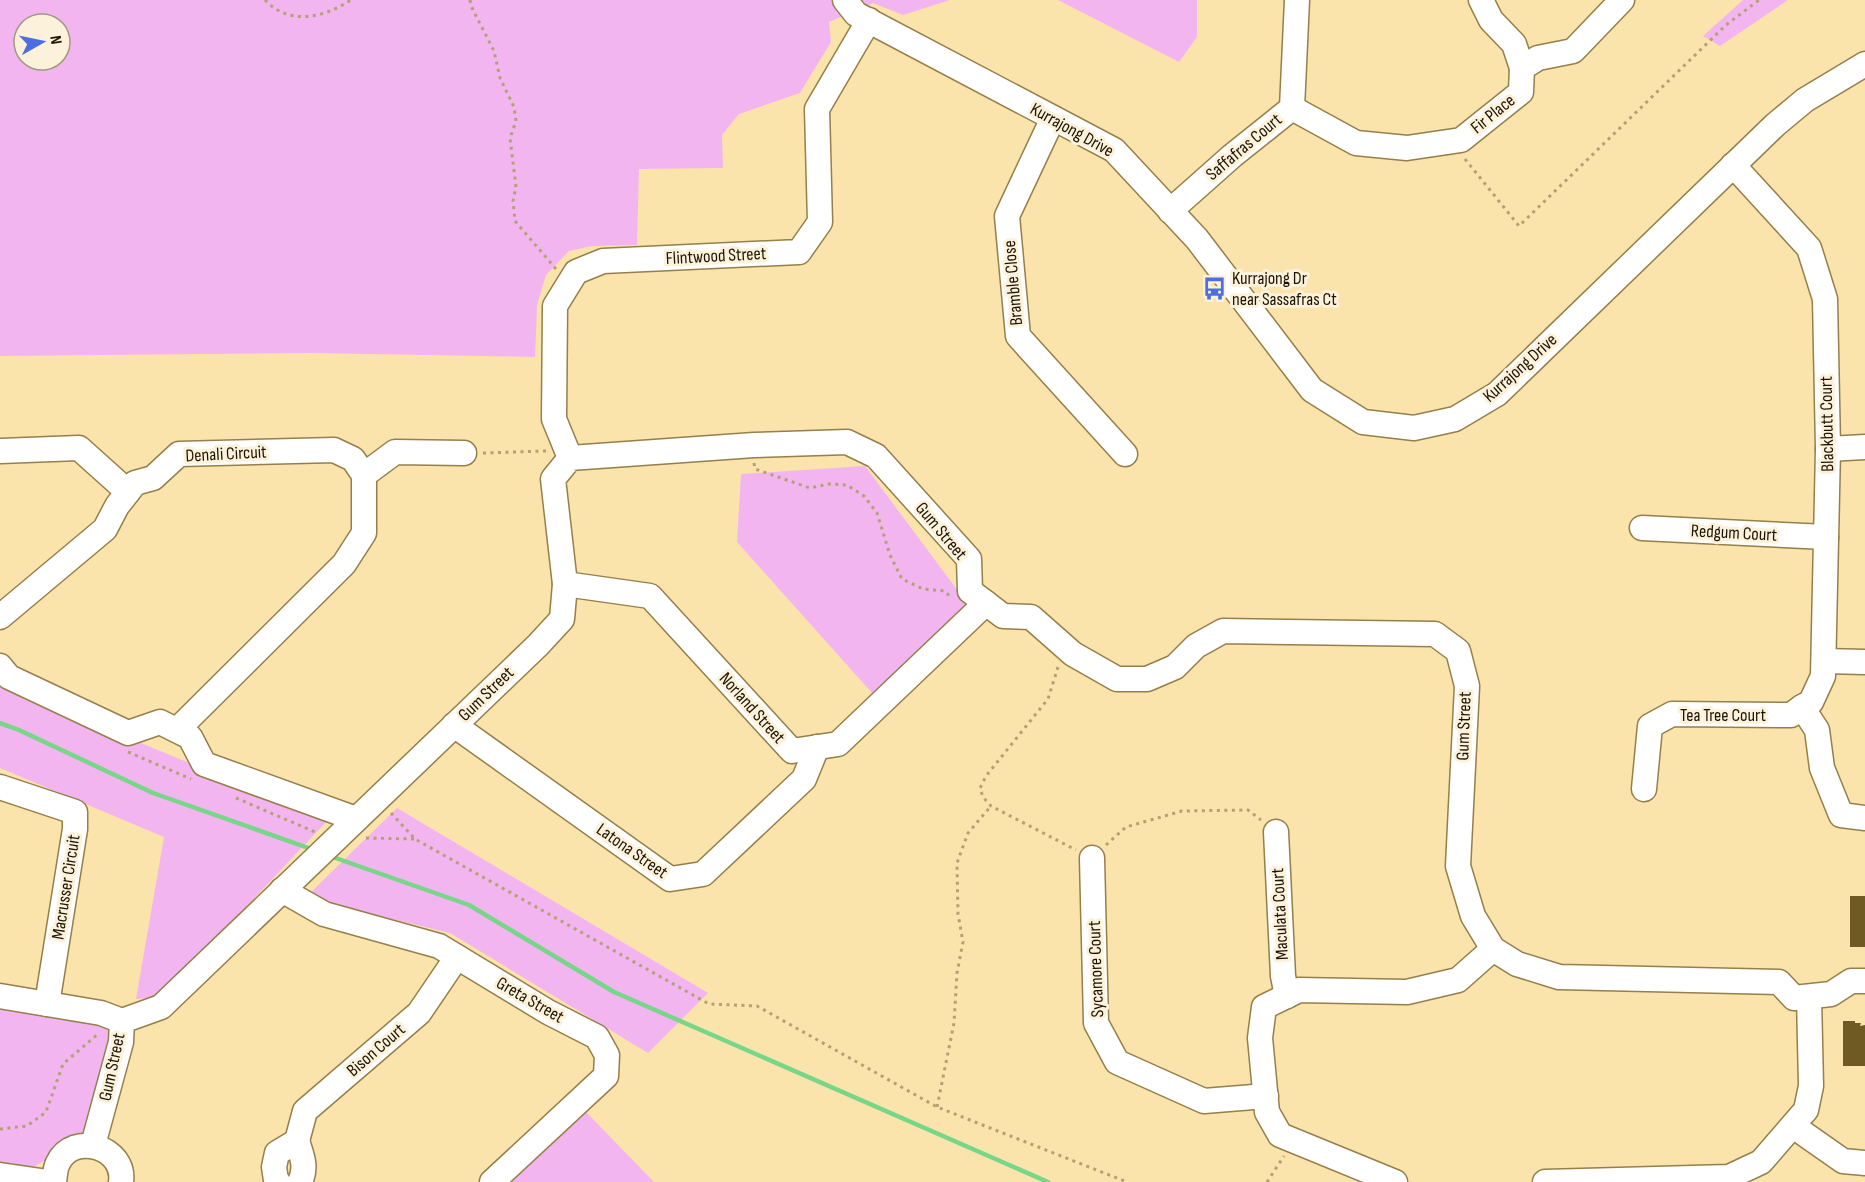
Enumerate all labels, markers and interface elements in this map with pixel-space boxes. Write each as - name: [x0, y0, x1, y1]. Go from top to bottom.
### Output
- north arrow: [12, 12, 72, 72]
- text: N: [45, 34, 65, 46]
- street label: Fir Place: [1467, 90, 1519, 138]
- street label: Kurrajong Drive: [1027, 98, 1117, 162]
- street label: Saffafras Court: [1202, 109, 1287, 185]
- street label: Bramble Close: [999, 239, 1027, 327]
- street label: Flintwood Street: [665, 243, 767, 269]
- place label: Kurrajong Dr near Sassafras Ct: [1232, 268, 1337, 310]
- bus stop icon: Kurrajong Dr near Sassafras Ct: [1201, 275, 1227, 301]
- street label: Kurrajong Drive: [1479, 329, 1561, 407]
- street label: Blackbutt Court: [1816, 376, 1838, 472]
- street label: Denali Circuit: [185, 441, 268, 467]
- street label: Gum Street: [911, 498, 972, 565]
- street label: Redgum Court: [1690, 520, 1778, 546]
- street label: Gum Street: [454, 662, 518, 726]
- street label: Norland Street: [715, 668, 790, 748]
- street label: Gum Street: [1452, 691, 1476, 761]
- street label: Tea Tree Court: [1680, 705, 1766, 726]
- street label: Latona Street: [592, 819, 672, 883]
- street label: Macrusser Circuit: [47, 833, 85, 941]
- street label: Maculata Court: [1267, 867, 1293, 961]
- street label: Sycamore Court: [1084, 920, 1108, 1018]
- street label: Greta Street: [493, 972, 568, 1028]
- street label: Bison Court: [343, 1019, 410, 1081]
- street label: Gum Street: [95, 1031, 130, 1103]

